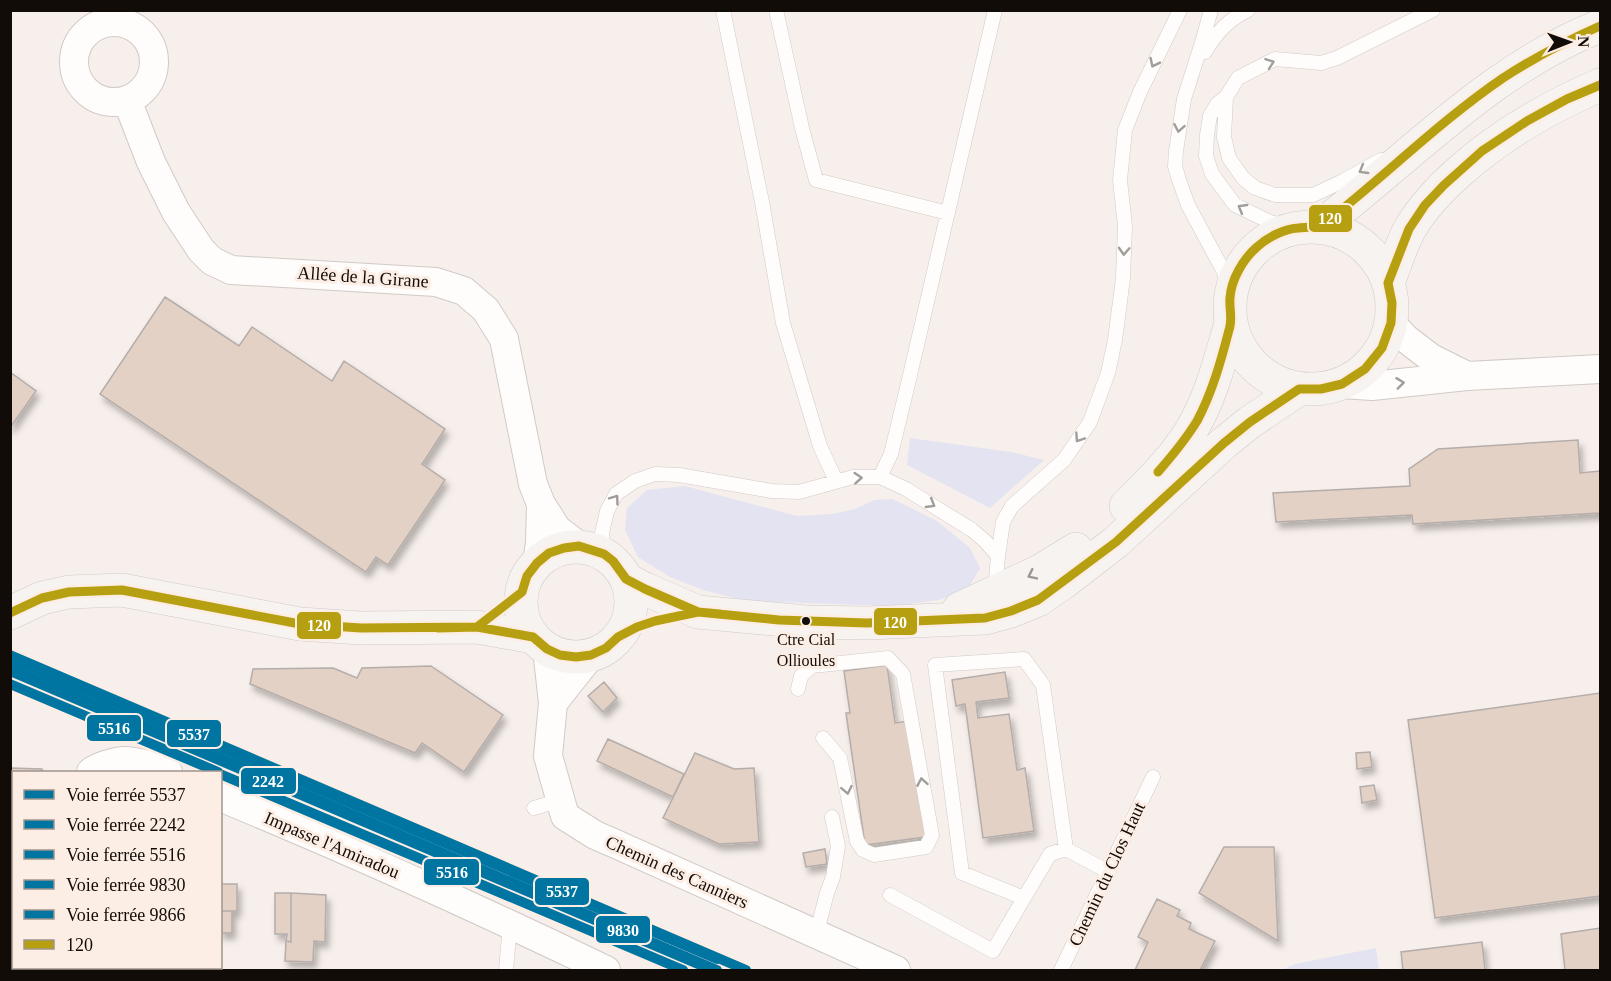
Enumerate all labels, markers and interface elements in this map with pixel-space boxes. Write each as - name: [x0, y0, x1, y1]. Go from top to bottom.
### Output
- north arrow: [1539, 12, 1599, 72]
- text: N: [1575, 36, 1592, 48]
- one-way arrow: [1150, 56, 1162, 67]
- one-way arrow: [1264, 58, 1275, 71]
- one-way arrow: [1173, 122, 1186, 132]
- one-way arrow: [1359, 162, 1369, 174]
- one-way arrow: [1238, 204, 1248, 215]
- line badge: 120: [1308, 204, 1353, 233]
- text: 120: [1318, 210, 1342, 227]
- one-way arrow: [1117, 247, 1130, 256]
- street label: Allée de la Girane: [297, 262, 429, 292]
- one-way arrow: [1396, 377, 1405, 389]
- one-way arrow: [1075, 432, 1086, 443]
- one-way arrow: [853, 471, 862, 484]
- one-way arrow: [608, 495, 619, 506]
- one-way arrow: [925, 497, 935, 509]
- one-way arrow: [1028, 567, 1039, 579]
- line badge: 120: [873, 607, 918, 636]
- line badge: 120: [296, 611, 342, 640]
- text: 120: [883, 614, 907, 631]
- marker: Ctre Cial Ollioules: [800, 615, 812, 627]
- text: 120: [307, 617, 331, 634]
- place label: Ctre Cial Ollioules: [777, 631, 836, 669]
- line badge: 5516: [86, 714, 142, 742]
- line badge: 5537: [166, 719, 222, 748]
- text: 5516: [98, 720, 130, 737]
- text: 5537: [178, 726, 210, 743]
- line badge: 2242: [240, 767, 297, 795]
- legend: [12, 771, 222, 969]
- text: 2242: [252, 773, 284, 790]
- one-way arrow: [917, 777, 929, 787]
- one-way arrow: [840, 784, 853, 794]
- text: Voie ferrée 5537: [66, 785, 186, 805]
- street label: Chemin du Clos Haut: [1065, 799, 1149, 949]
- street label: Impasse l'Amiradou: [261, 808, 403, 882]
- text: Voie ferrée 2242: [66, 815, 186, 835]
- street label: Chemin des Canniers: [603, 832, 751, 912]
- text: Voie ferrée 5516: [66, 845, 186, 865]
- line badge: 5516: [423, 858, 480, 886]
- text: 5516: [436, 864, 468, 881]
- text: Voie ferrée 9830: [66, 875, 186, 895]
- line badge: 5537: [534, 877, 590, 906]
- text: 5537: [546, 883, 578, 900]
- text: Voie ferrée 9866: [66, 905, 186, 925]
- line badge: 9830: [595, 915, 651, 944]
- text: 9830: [607, 922, 639, 939]
- text: 120: [66, 935, 93, 955]

